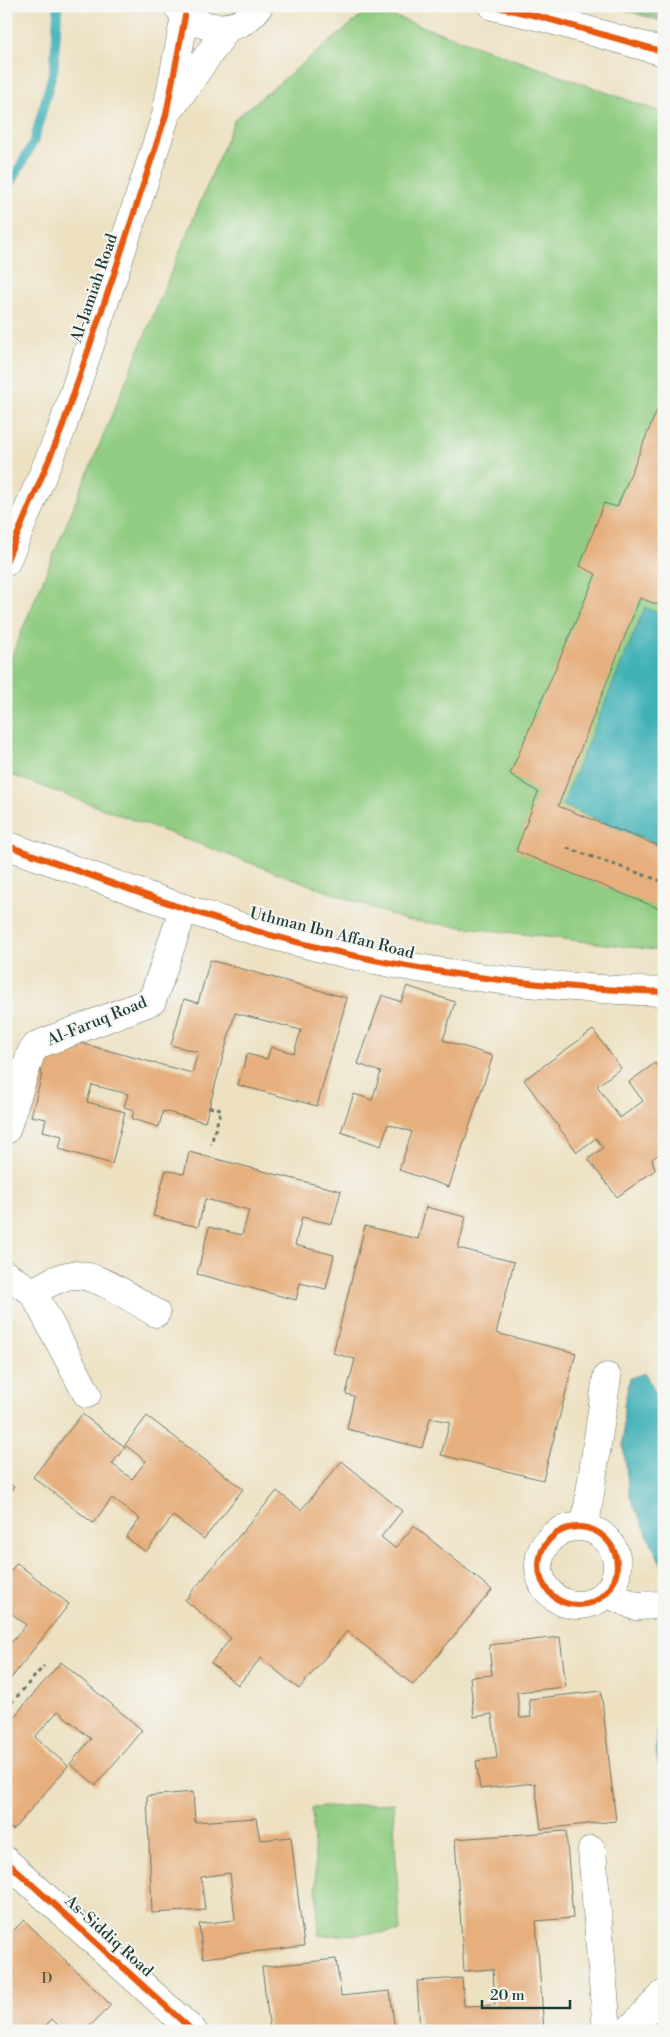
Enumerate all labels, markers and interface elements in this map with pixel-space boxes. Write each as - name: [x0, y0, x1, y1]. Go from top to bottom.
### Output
- street label: Al-Jamiah Road: [66, 231, 122, 346]
- street label: Uthman Ibn Affan Road: [247, 903, 417, 963]
- street label: Al-Faruq Road: [43, 992, 150, 1050]
- street label: As-Siddiq Road: [60, 1890, 157, 1981]
- house number: D: [42, 1970, 53, 1988]
- scale bar: [482, 1977, 570, 2009]
- text: 20 m: [490, 1986, 525, 2005]

